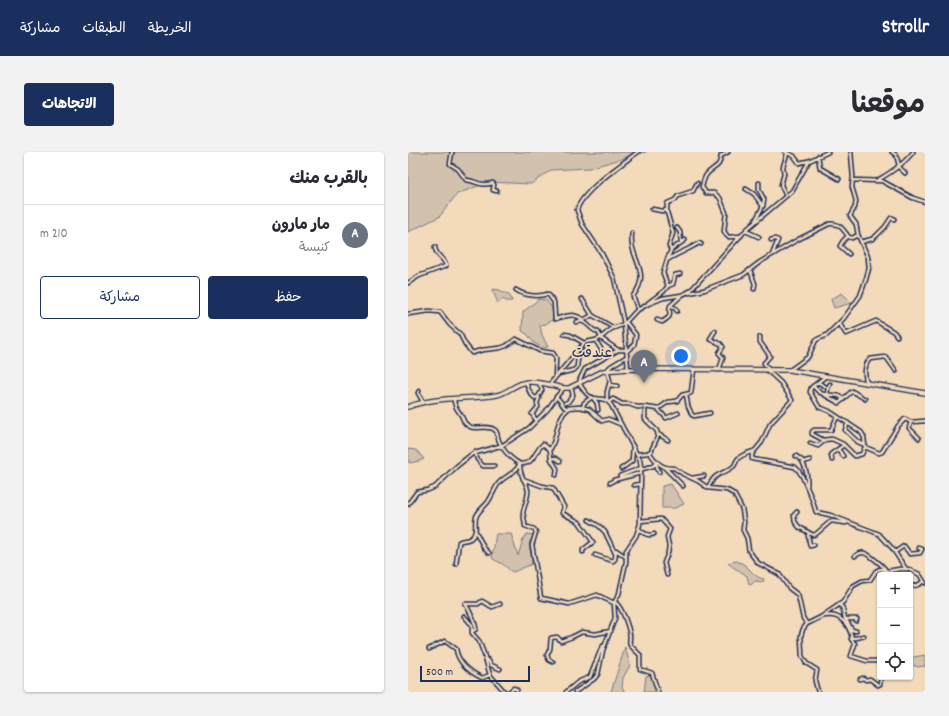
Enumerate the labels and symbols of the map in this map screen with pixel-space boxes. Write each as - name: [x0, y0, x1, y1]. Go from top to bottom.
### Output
- district label: عندقت: [572, 343, 612, 365]
- your location: [671, 346, 691, 366]
- pin: A: [631, 350, 657, 383]
- scale bar: [420, 664, 530, 683]

